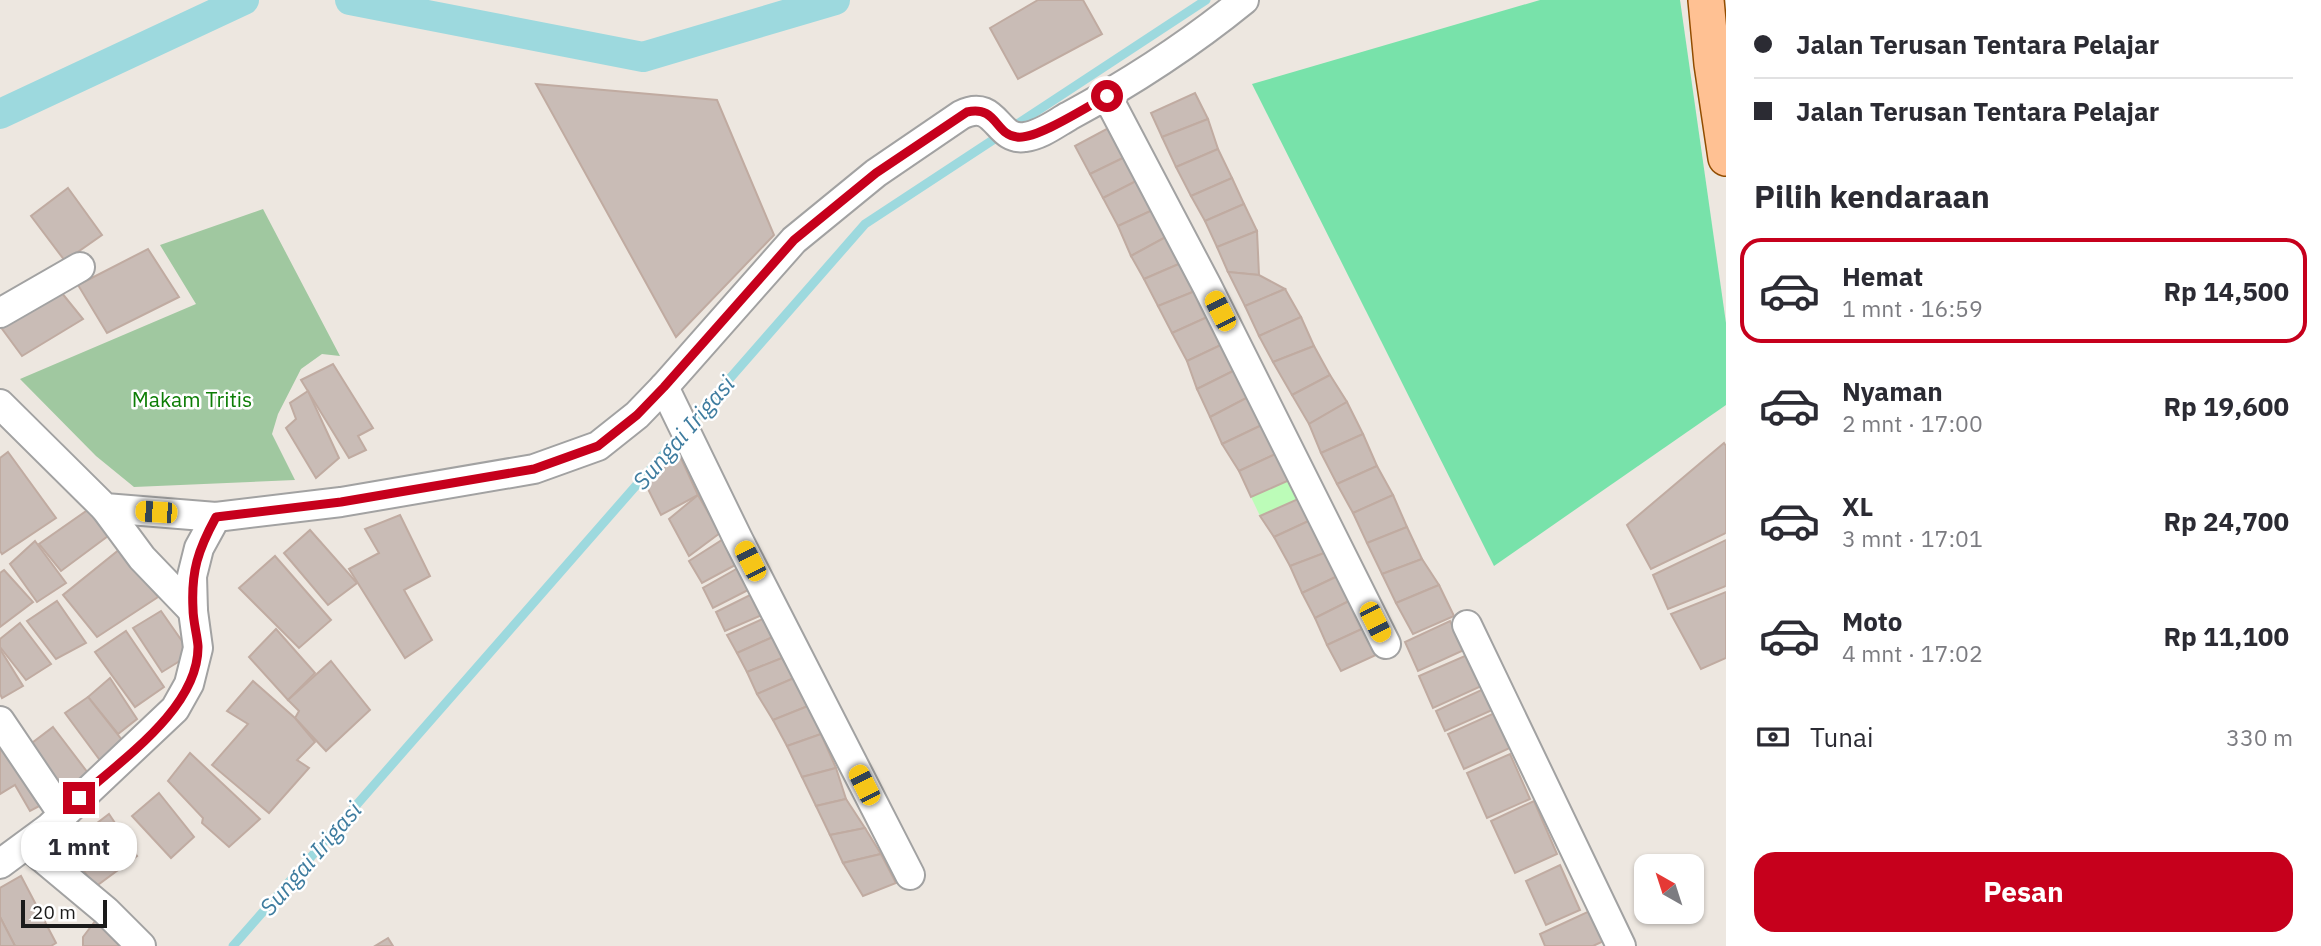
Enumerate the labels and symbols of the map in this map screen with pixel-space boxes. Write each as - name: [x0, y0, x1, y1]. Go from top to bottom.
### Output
- route start: [1091, 80, 1123, 112]
- car: [1202, 288, 1239, 334]
- water label: Sungai Irigasi: [625, 368, 741, 495]
- park label: Makam Tritis: [132, 385, 252, 413]
- car: [135, 500, 178, 524]
- car: [732, 538, 769, 584]
- car: [1357, 599, 1394, 645]
- car: [846, 762, 883, 808]
- route end: [63, 782, 95, 814]
- water label: Sungai Irigasi: [252, 794, 368, 921]
- callout: 1 mnt: [21, 822, 137, 872]
- north arrow: [1634, 854, 1704, 924]
- scale bar: [21, 897, 107, 929]

